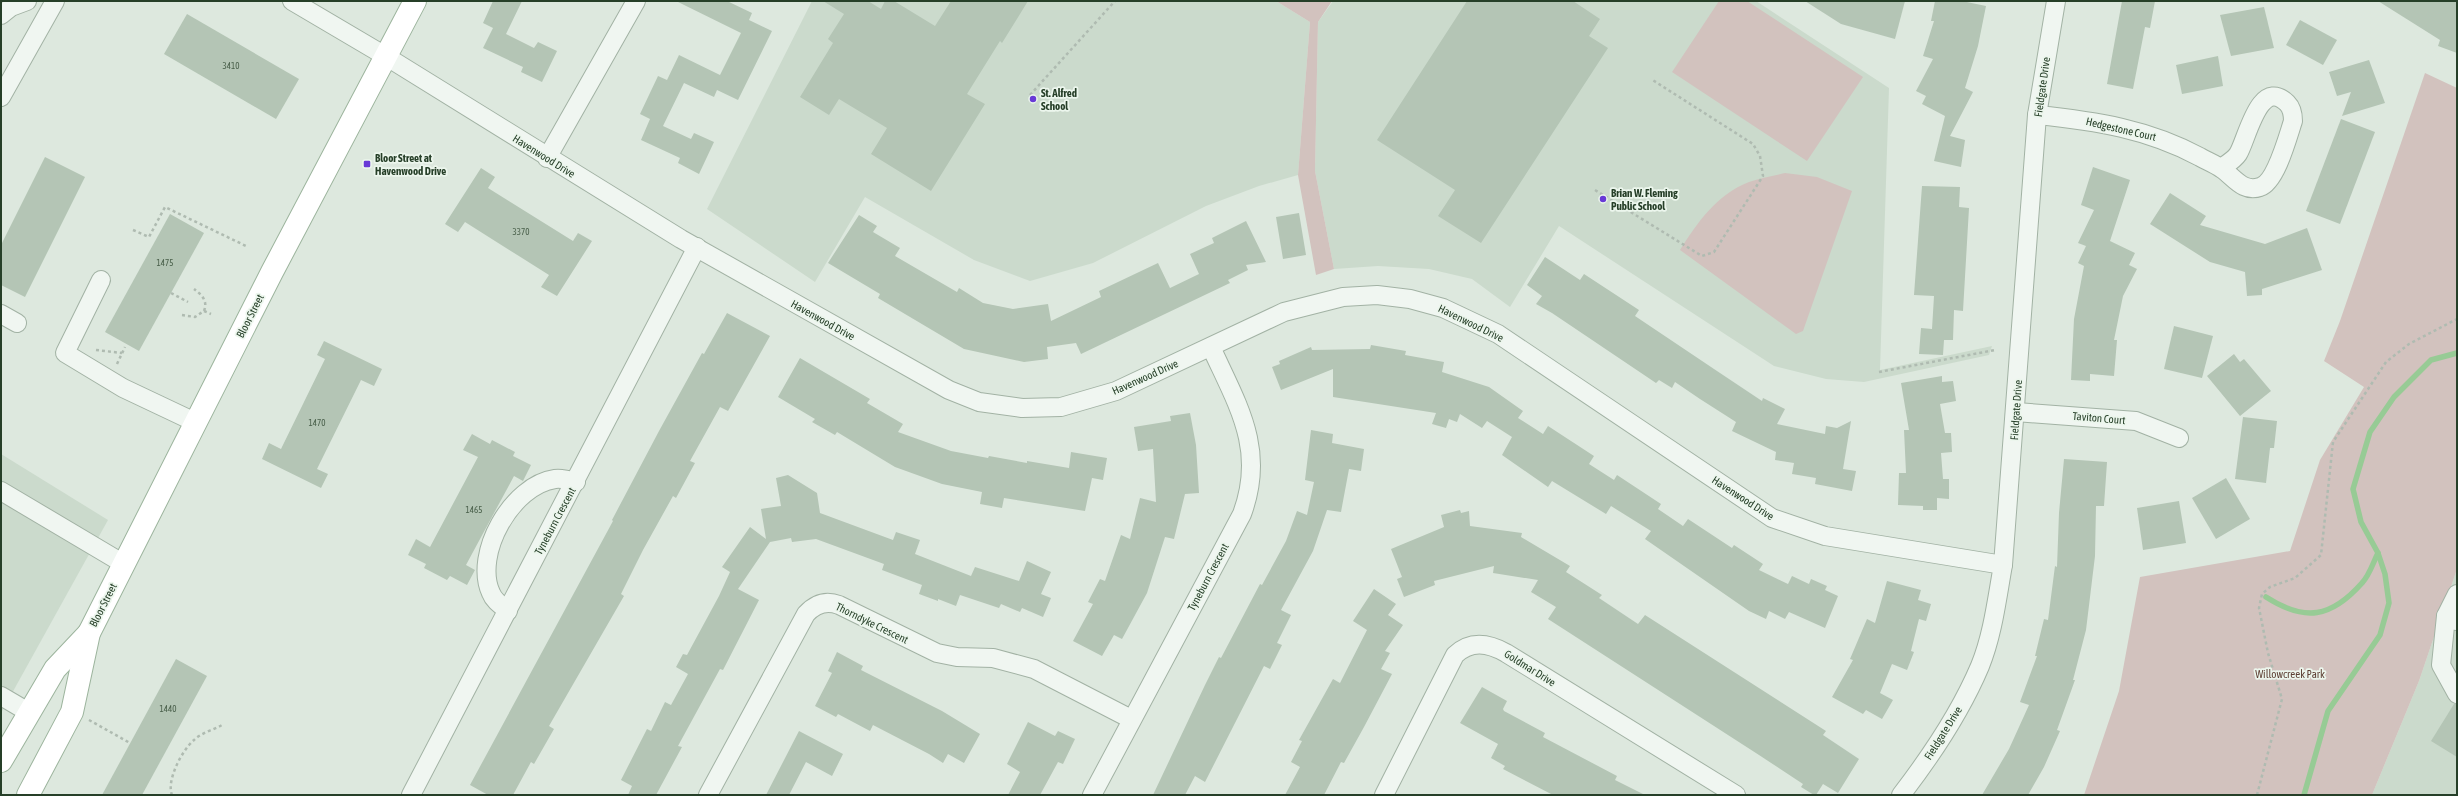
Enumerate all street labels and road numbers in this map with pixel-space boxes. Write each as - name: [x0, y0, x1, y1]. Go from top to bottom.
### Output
- street label: Fieldgate Drive: [2032, 56, 2052, 118]
- street label: Hedgestone Court: [2085, 115, 2157, 143]
- street label: Havenwood Drive: [511, 132, 577, 180]
- street label: Bloor Street: [234, 292, 266, 340]
- street label: Havenwood Drive: [789, 298, 857, 342]
- street label: Havenwood Drive: [1436, 302, 1506, 344]
- street label: Havenwood Drive: [1110, 357, 1180, 397]
- street label: Fieldgate Drive: [2008, 379, 2024, 441]
- street label: Taviton Court: [2072, 410, 2126, 426]
- street label: Havenwood Drive: [1710, 474, 1776, 522]
- street label: Tyneburn Crescent: [532, 485, 578, 557]
- street label: Tyneburn Crescent: [1185, 541, 1231, 613]
- street label: Bloor Street: [87, 581, 119, 629]
- street label: Thorndyke Crescent: [834, 600, 910, 646]
- street label: Goldmar Drive: [1502, 647, 1558, 689]
- street label: Fieldgate Drive: [1922, 704, 1964, 762]

